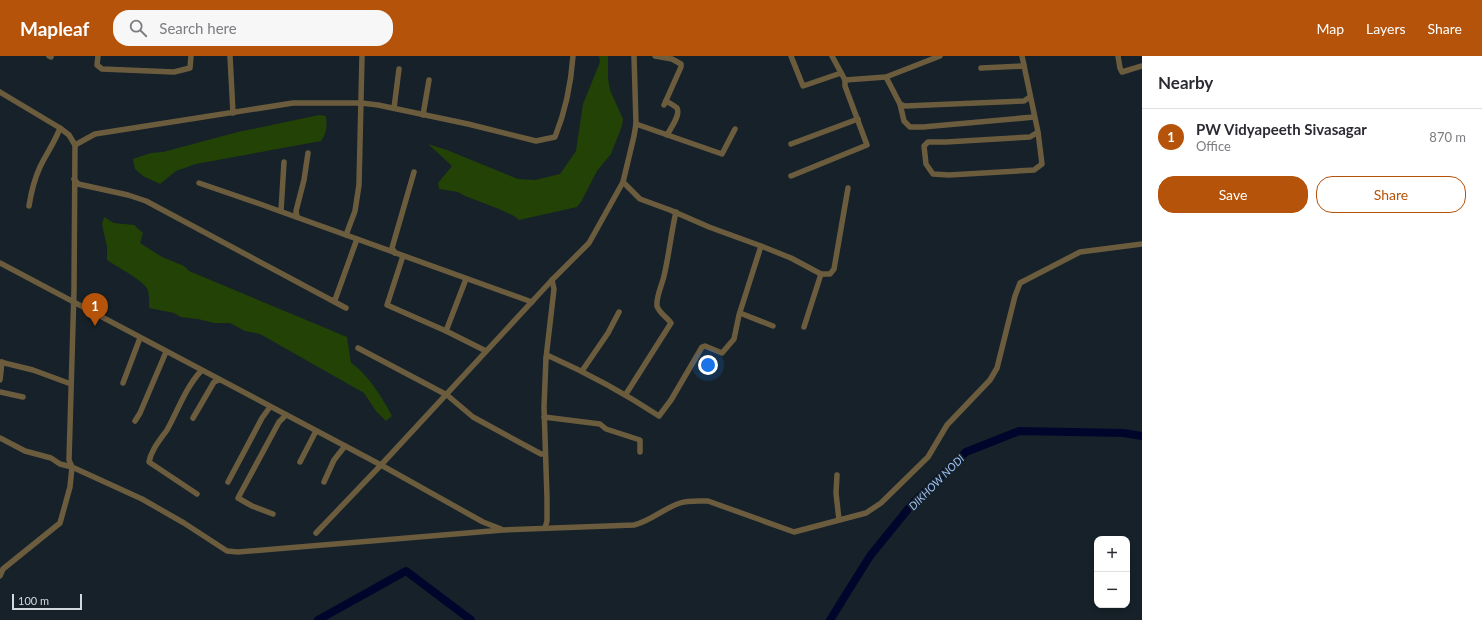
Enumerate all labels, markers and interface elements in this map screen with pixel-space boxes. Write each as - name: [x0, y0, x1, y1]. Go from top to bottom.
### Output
- search box: [113, 10, 393, 46]
- text: Mapleaf: [20, 17, 89, 40]
- icon: search: [127, 17, 149, 39]
- text: Search here: [159, 19, 237, 37]
- text: Map: [1316, 20, 1344, 37]
- text: Layers: [1366, 20, 1406, 37]
- text: Share: [1428, 20, 1462, 37]
- text: Nearby: [1158, 72, 1213, 93]
- text: PW Vidyapeeth Sivasagar: [1196, 120, 1367, 138]
- text: 1: [1167, 129, 1175, 145]
- text: 870 m: [1429, 129, 1466, 145]
- text: Office: [1196, 138, 1231, 154]
- button: Save: [1158, 176, 1308, 213]
- button: Share: [1316, 176, 1466, 213]
- pin: 1: [82, 293, 108, 326]
- your location: [698, 355, 718, 375]
- water label: DIKHOW NODI: [906, 452, 966, 512]
- map controls: [1094, 536, 1130, 608]
- button: +: [1094, 536, 1130, 572]
- button: −: [1094, 572, 1130, 608]
- scale bar: [12, 592, 82, 611]
- text: 100 m: [18, 594, 49, 607]

